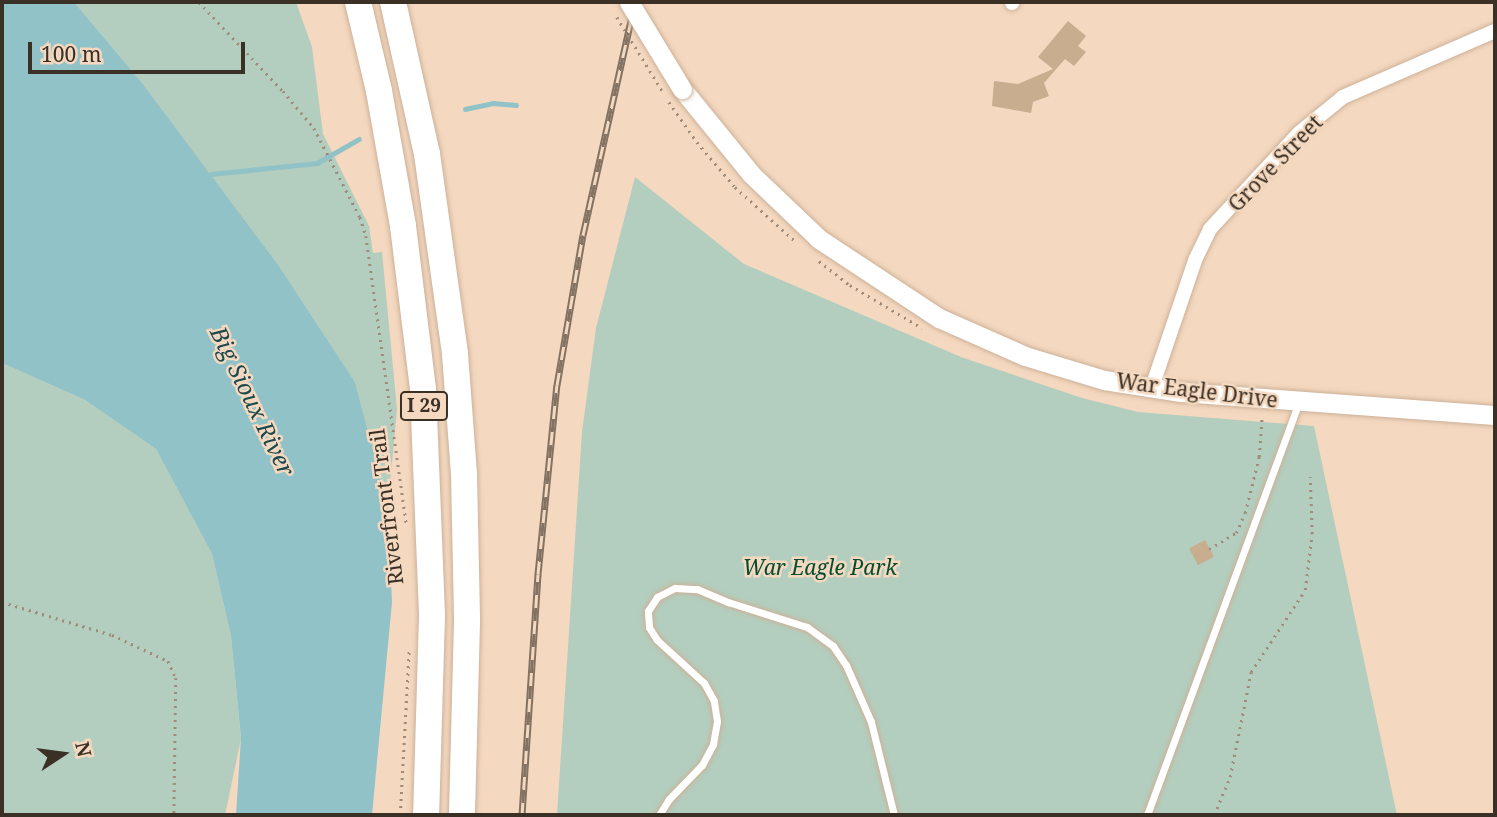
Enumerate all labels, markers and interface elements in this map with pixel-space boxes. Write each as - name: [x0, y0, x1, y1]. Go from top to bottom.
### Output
- scale bar: [32, 28, 248, 72]
- text: 100 m: [41, 40, 102, 68]
- street label: Grove Street: [1223, 109, 1327, 217]
- water label: Big Sioux River: [205, 322, 301, 480]
- street label: War Eagle Drive: [1115, 368, 1279, 412]
- road number: I 29: [400, 390, 448, 422]
- street label: Riverfront Trail: [364, 427, 408, 587]
- park label: War Eagle Park: [743, 554, 897, 580]
- north arrow: [28, 719, 98, 789]
- text: N: [69, 739, 98, 759]

